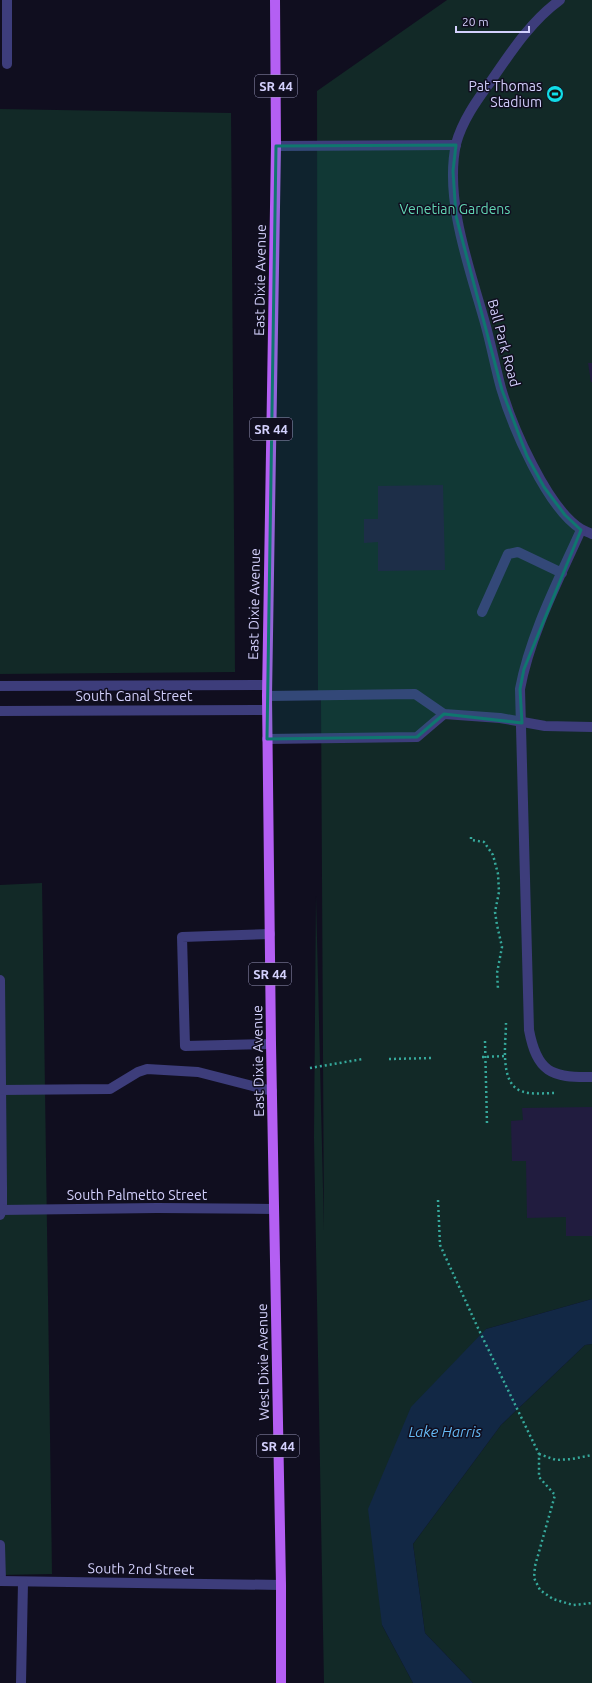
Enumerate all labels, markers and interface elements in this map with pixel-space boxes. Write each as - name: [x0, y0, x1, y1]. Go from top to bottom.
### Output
- scale bar: [456, 8, 529, 34]
- text: 20 m: [462, 15, 489, 28]
- road number: SR 44: [255, 75, 297, 97]
- place label: Pat Thomas Stadium: [469, 78, 542, 110]
- sports icon: Pat Thomas Stadium: [545, 84, 565, 104]
- park label: Venetian Gardens: [400, 201, 510, 217]
- street label: East Dixie Avenue: [251, 224, 269, 336]
- street label: Ball Park Road: [485, 298, 523, 388]
- road number: SR 44: [250, 418, 292, 440]
- street label: East Dixie Avenue: [245, 548, 263, 660]
- street label: South Canal Street: [75, 688, 193, 704]
- road number: SR 44: [249, 963, 291, 985]
- street label: East Dixie Avenue: [249, 1005, 267, 1117]
- street label: South Palmetto Street: [67, 1187, 208, 1203]
- street label: West Dixie Avenue: [254, 1303, 272, 1421]
- water label: Lake Harris: [409, 1423, 482, 1440]
- road number: SR 44: [257, 1435, 299, 1457]
- street label: South 2nd Street: [88, 1560, 195, 1578]

